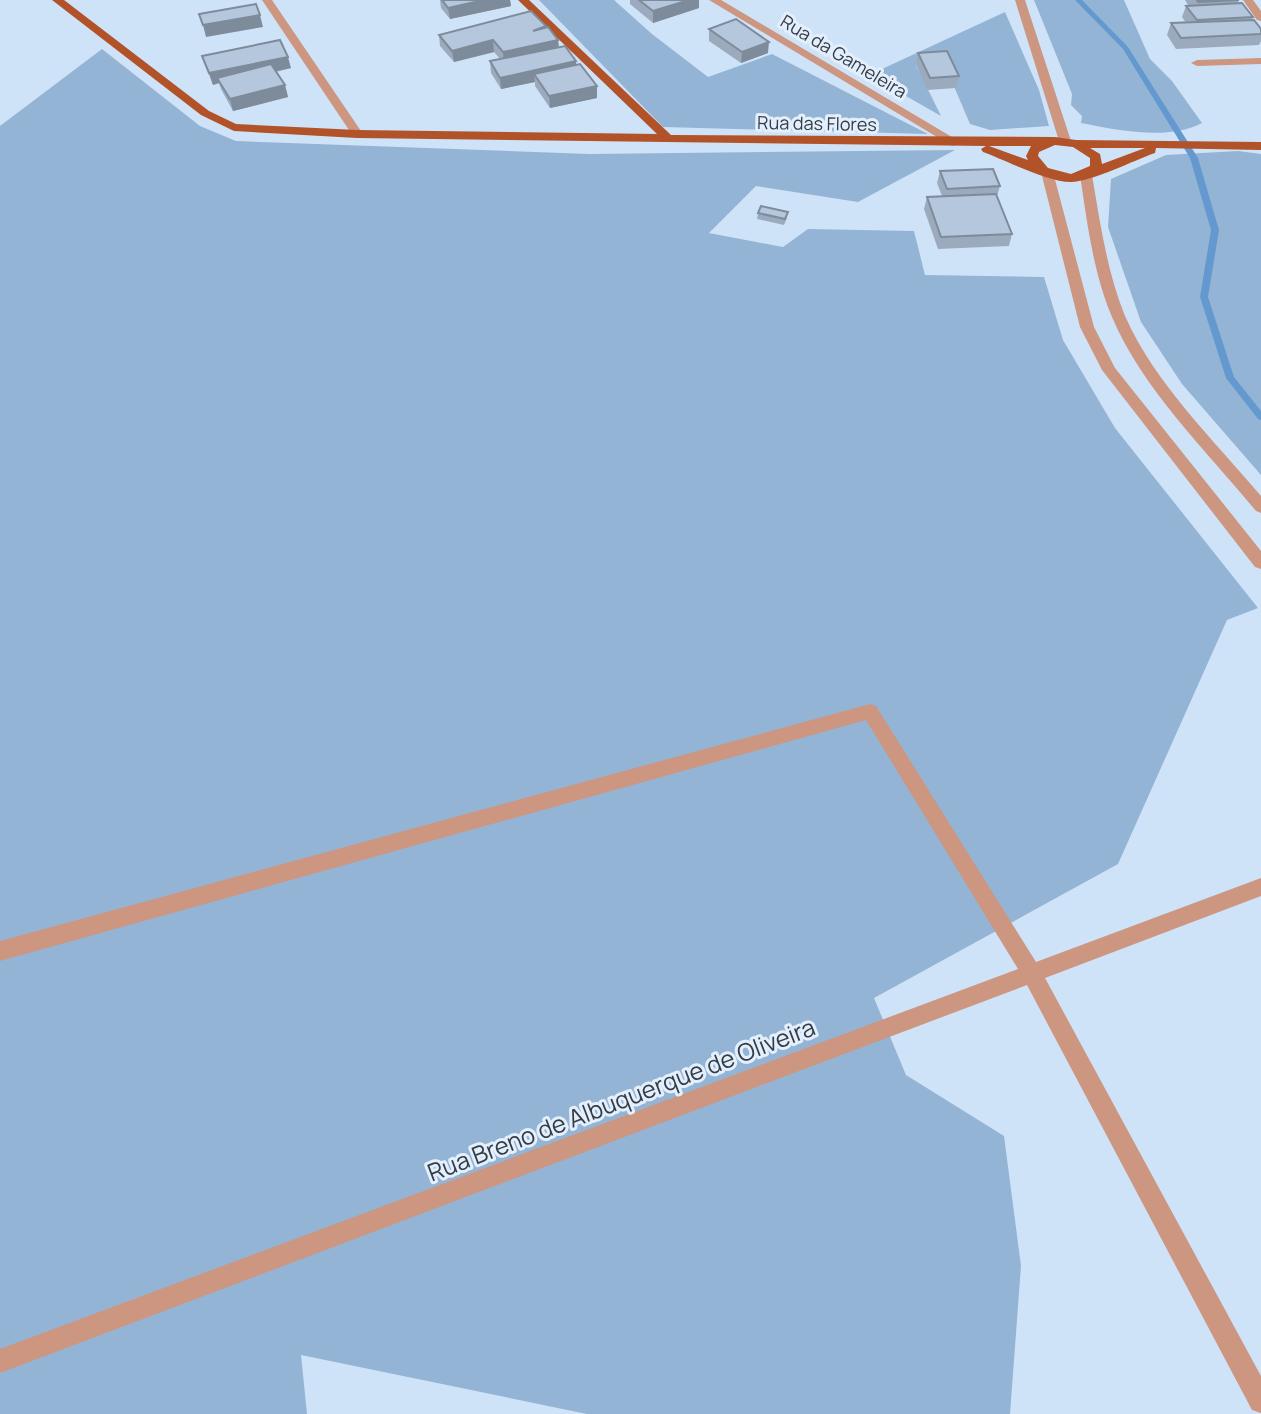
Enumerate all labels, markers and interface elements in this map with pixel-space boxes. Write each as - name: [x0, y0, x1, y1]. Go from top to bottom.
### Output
- street label: Rua da Gameleira: [776, 9, 912, 103]
- street label: Rua das Flores: [757, 110, 877, 136]
- street label: Rua Breno de Albuquerque de Oliveira: [422, 1010, 820, 1188]

